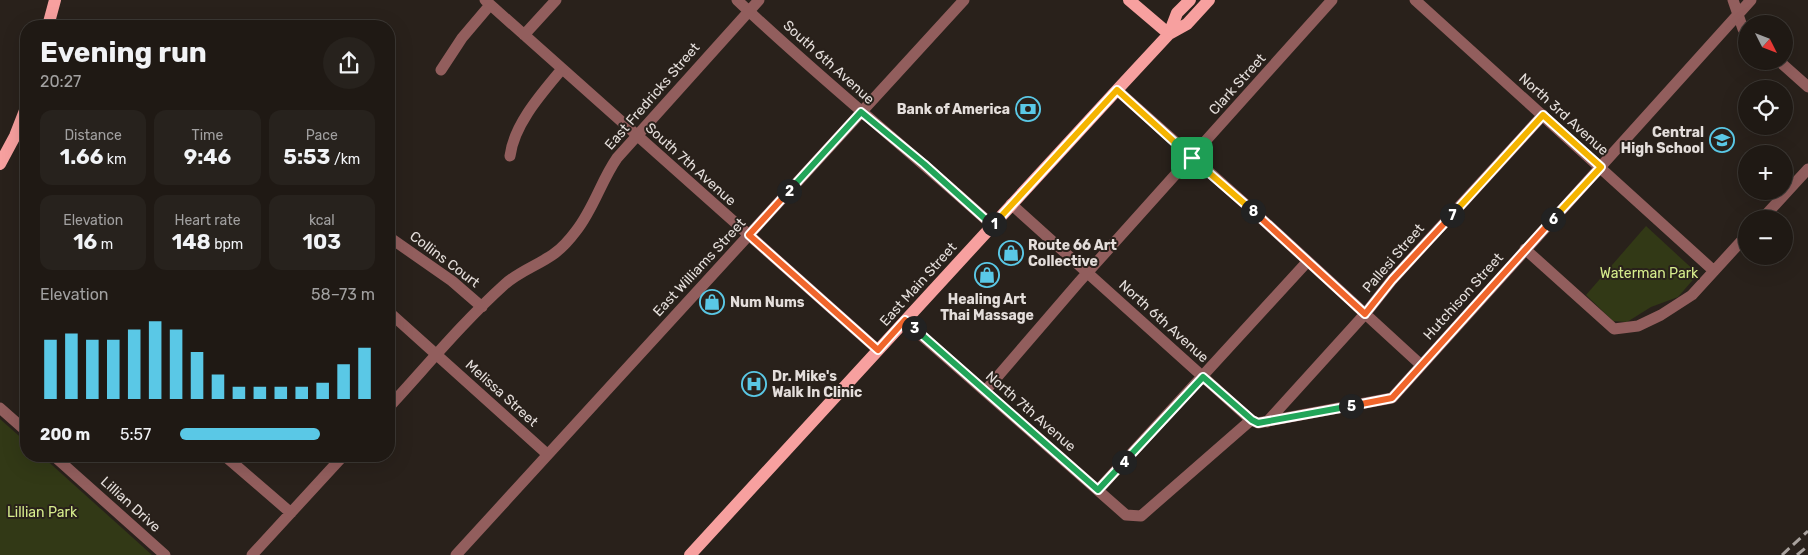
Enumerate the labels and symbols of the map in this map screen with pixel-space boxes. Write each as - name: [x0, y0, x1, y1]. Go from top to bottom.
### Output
- north arrow: [1738, 15, 1792, 70]
- street label: South 6th Avenue: [779, 17, 878, 108]
- street label: East Fredricks Street: [601, 39, 704, 153]
- street label: Clark Street: [1205, 50, 1270, 119]
- street label: North 3rd Avenue: [1515, 70, 1612, 159]
- bank icon: Bank of America: [1015, 96, 1041, 122]
- place label: Bank of America: [897, 101, 1010, 118]
- street label: South 7th Avenue: [642, 119, 740, 210]
- place label: Central High School: [1621, 124, 1704, 157]
- school or university icon: Central High School: [1709, 127, 1735, 153]
- pin: [1171, 137, 1213, 179]
- pin: 2: [776, 178, 802, 204]
- pin: 8: [1240, 198, 1266, 224]
- pin: 7: [1440, 202, 1464, 228]
- pin: 6: [1540, 206, 1566, 232]
- pin: 1: [982, 212, 1006, 236]
- street label: East Williams Street: [649, 214, 750, 320]
- street label: Pallesi Street: [1359, 220, 1428, 296]
- street label: Collins Court: [406, 228, 483, 292]
- place label: Route 66 Art Collective: [1028, 237, 1117, 270]
- street label: East Main Street: [876, 239, 961, 330]
- shop icon: Route 66 Art Collective: [998, 240, 1024, 266]
- street label: Hutchison Street: [1420, 249, 1507, 343]
- shop icon: Healing Art Thai Massage: [974, 262, 1000, 288]
- park label: Waterman Park: [1600, 265, 1699, 282]
- street label: North 6th Avenue: [1115, 277, 1212, 366]
- shop icon: Num Nums: [699, 289, 725, 315]
- place label: Healing Art Thai Massage: [940, 291, 1034, 324]
- place label: Num Nums: [730, 294, 805, 311]
- pin: 3: [902, 316, 926, 340]
- street label: Melissa Street: [462, 356, 542, 431]
- place label: Dr. Mike's Walk In Clinic: [772, 368, 862, 401]
- street label: North 7th Avenue: [982, 368, 1079, 455]
- hospital icon: Dr. Mike's Walk In Clinic: [741, 371, 767, 397]
- pin: 5: [1338, 394, 1364, 418]
- pin: 4: [1112, 450, 1136, 474]
- street label: Lillian Drive: [97, 473, 164, 536]
- park label: Lillian Park: [7, 504, 78, 521]

